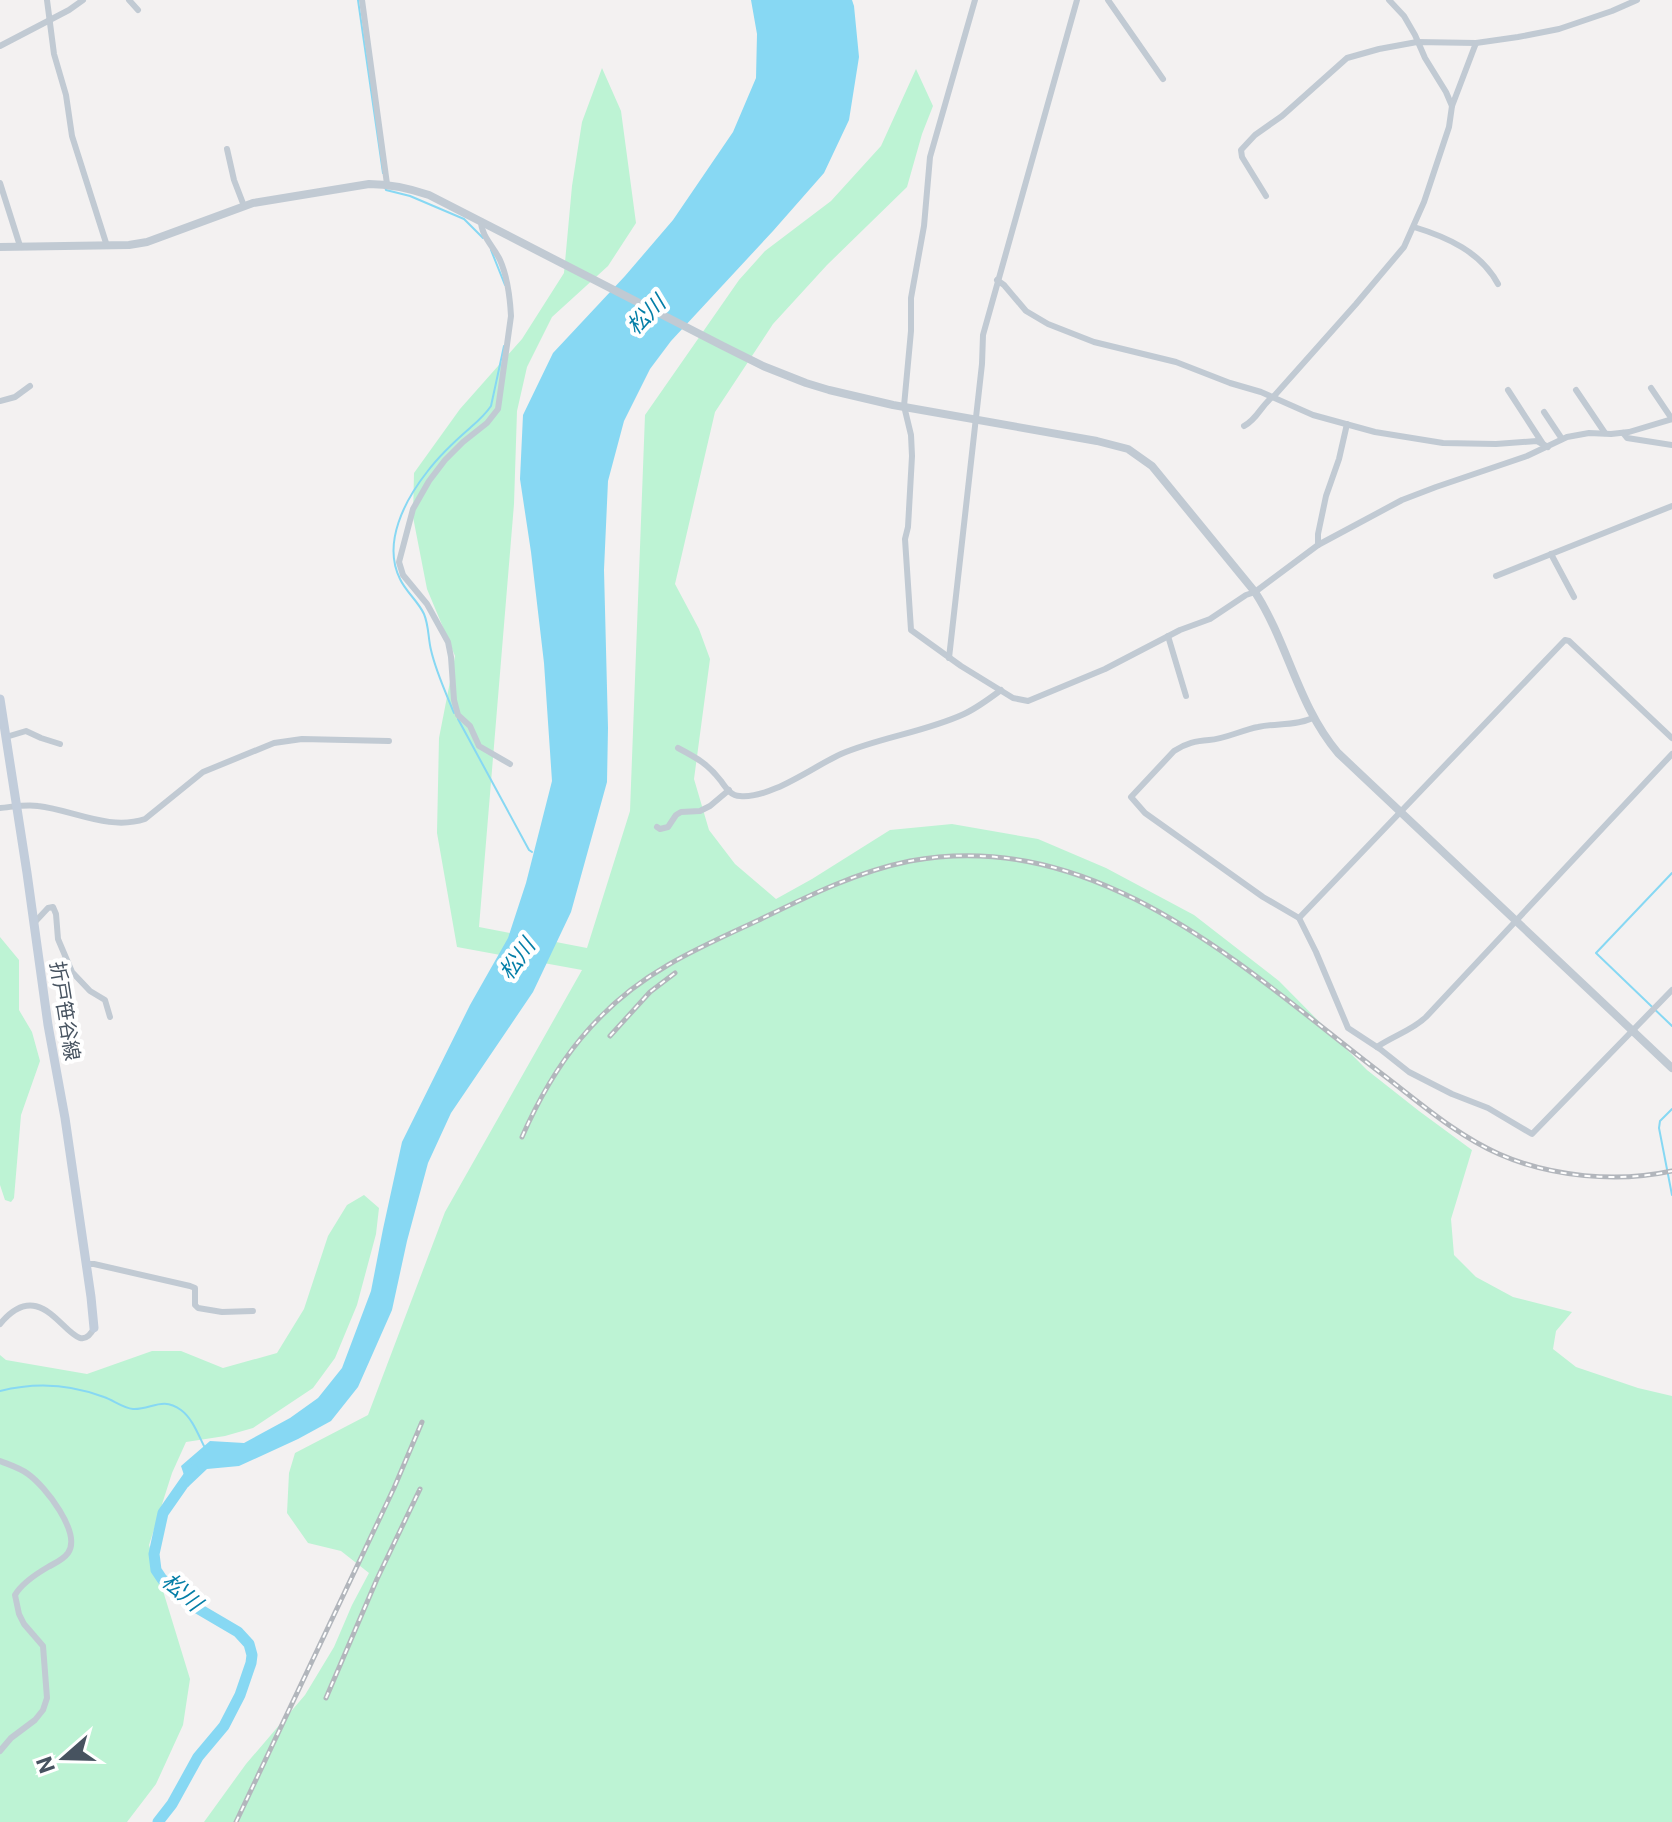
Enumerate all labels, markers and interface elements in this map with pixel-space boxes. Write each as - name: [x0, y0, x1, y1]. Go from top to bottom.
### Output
- water label: 松川: [622, 289, 672, 339]
- water label: 松川: [494, 932, 541, 984]
- street label: 折戸笹谷線: [45, 960, 85, 1062]
- water label: 松川: [157, 1568, 208, 1617]
- north arrow: [24, 1718, 104, 1798]
- text: N: [31, 1753, 60, 1776]

